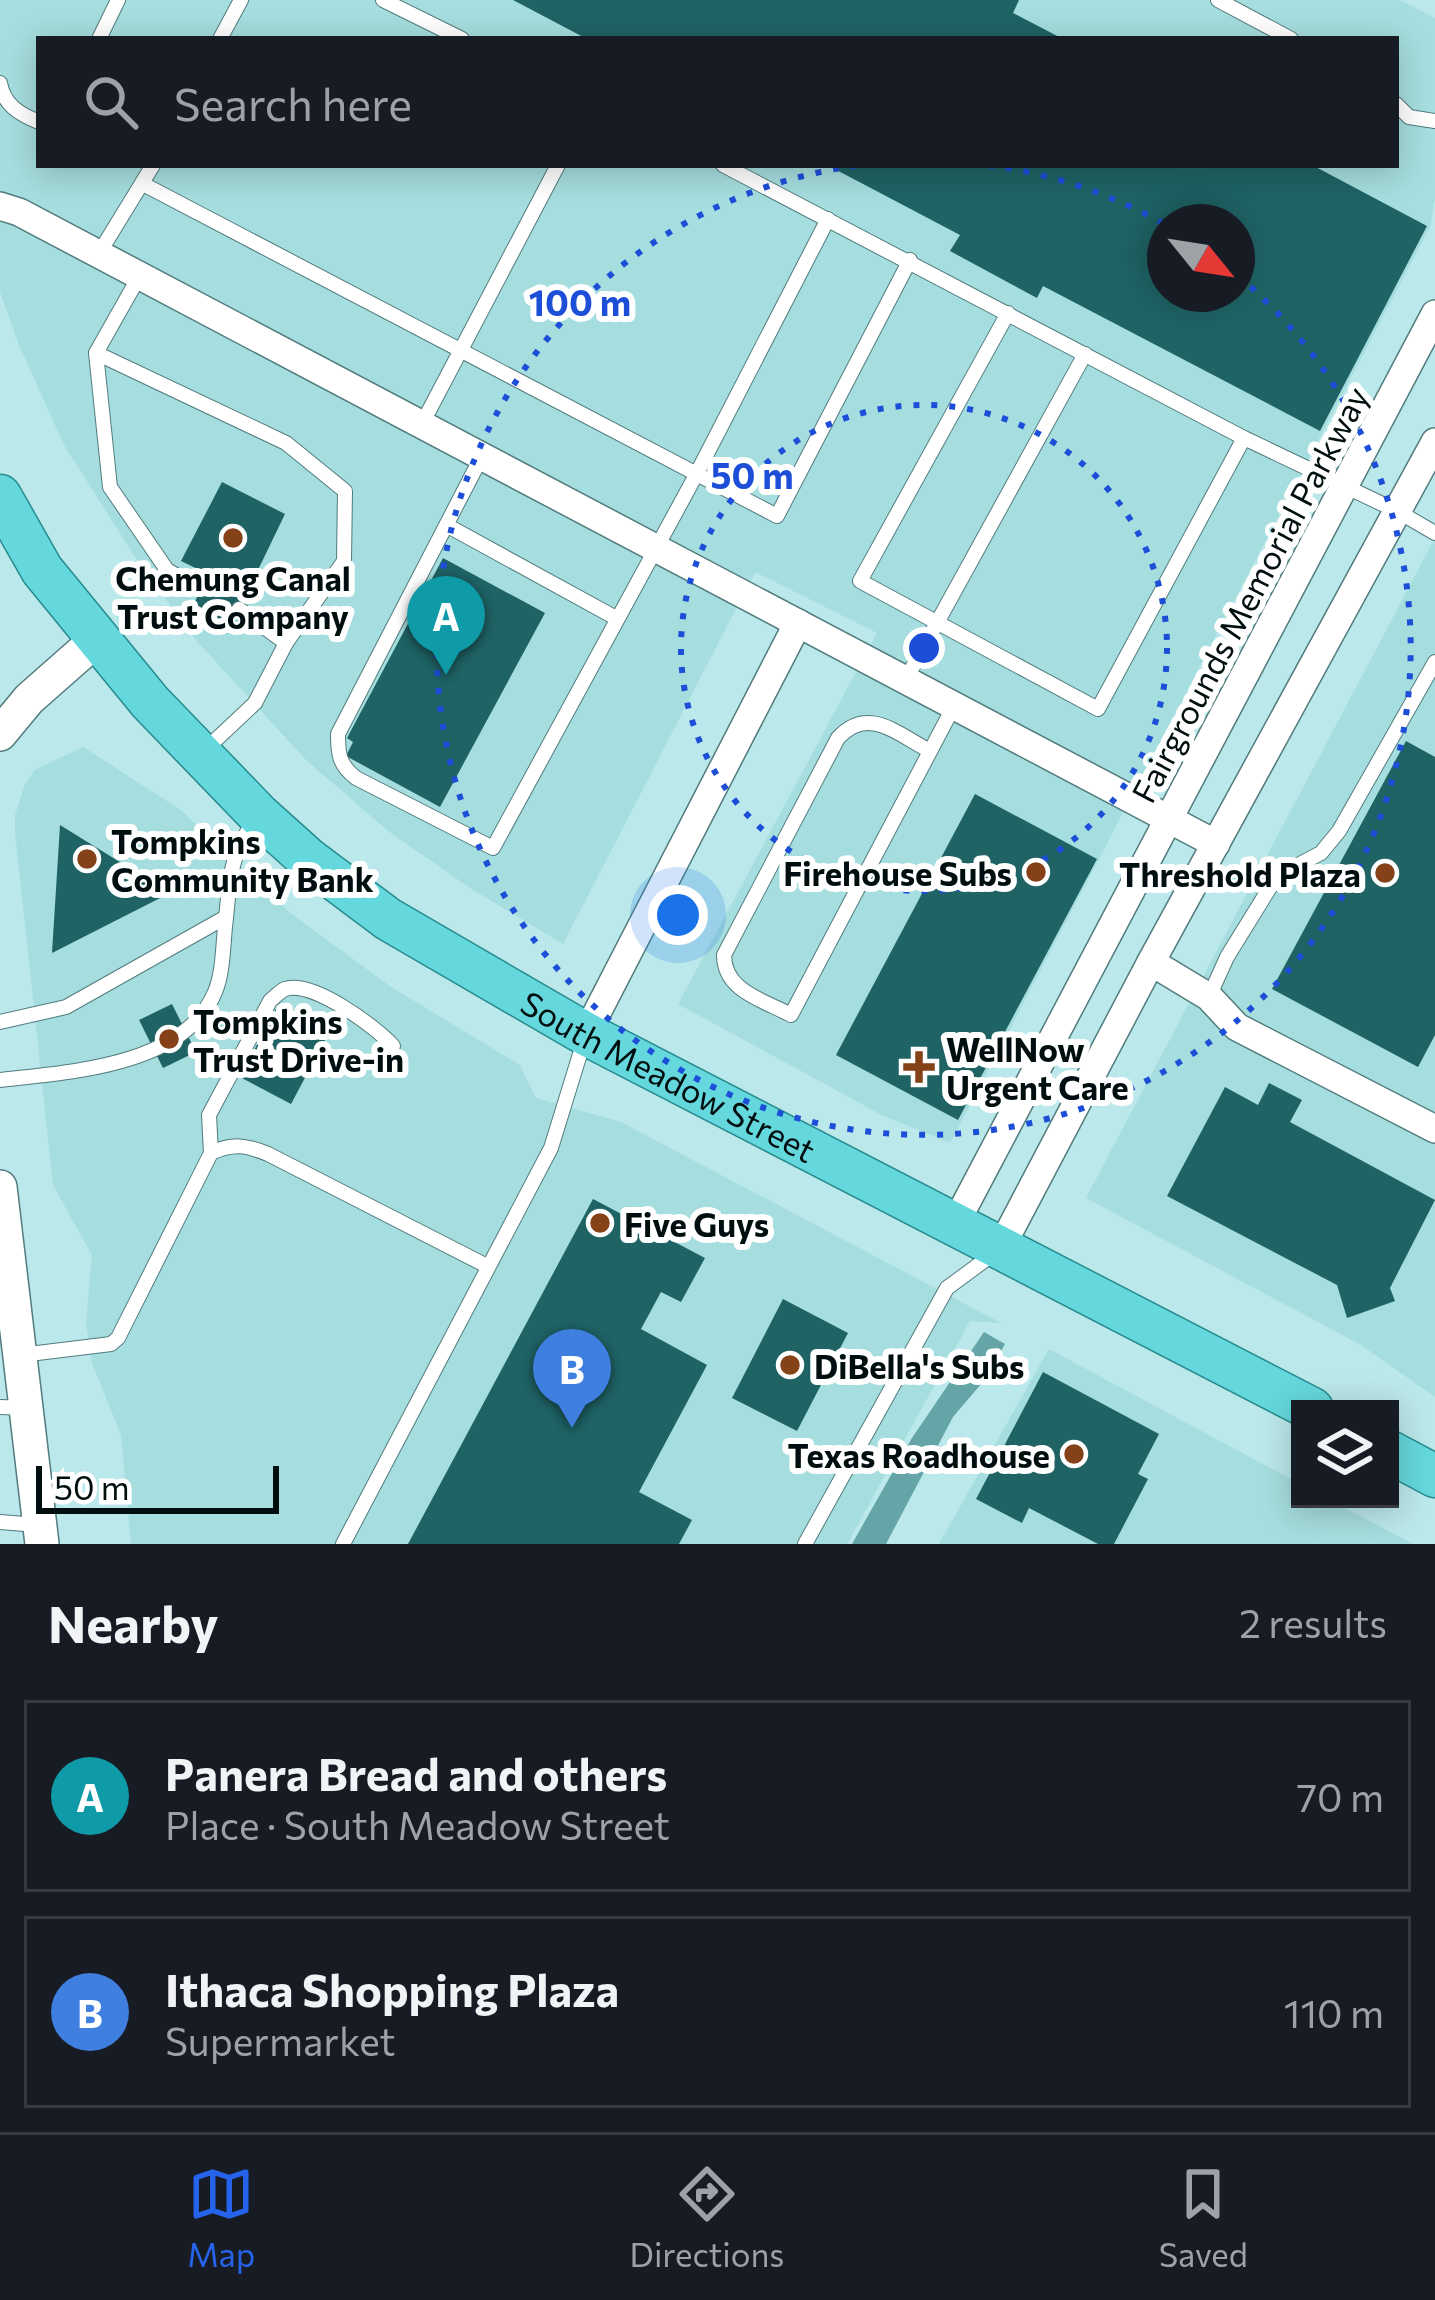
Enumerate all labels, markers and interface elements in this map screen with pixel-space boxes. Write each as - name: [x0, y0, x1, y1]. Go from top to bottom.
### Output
- search box: [36, 36, 1399, 168]
- icon: search: [78, 69, 144, 135]
- text: Search here: [174, 75, 412, 130]
- north arrow: [1147, 204, 1255, 312]
- text: 100 m: [529, 279, 631, 323]
- street label: Fairgrounds Memorial Parkway: [1122, 379, 1376, 809]
- text: 50 m: [710, 452, 794, 496]
- marker: Chemung Canal Trust Company: [220, 525, 246, 551]
- place label: Chemung Canal Trust Company: [115, 557, 351, 636]
- pin: A: [407, 576, 485, 675]
- centre of rings: [903, 627, 945, 669]
- place label: Tompkins Community Bank: [111, 820, 374, 899]
- marker: Tompkins Community Bank: [74, 846, 100, 872]
- place label: Firehouse Subs: [783, 852, 1012, 893]
- place label: Threshold Plaza: [1119, 853, 1361, 894]
- marker: Firehouse Subs: [1023, 859, 1049, 885]
- marker: Threshold Plaza: [1372, 860, 1398, 886]
- your location: [648, 885, 708, 945]
- street label: South Meadow Street: [514, 981, 823, 1170]
- place label: Tompkins Trust Drive-in: [193, 1000, 404, 1079]
- marker: Tompkins Trust Drive-in: [156, 1026, 182, 1052]
- place label: WellNow Urgent Care: [946, 1028, 1129, 1107]
- marker: WellNow Urgent Care: [903, 1051, 935, 1083]
- place label: Five Guys: [624, 1203, 769, 1244]
- marker: Five Guys: [587, 1210, 613, 1236]
- pin: B: [533, 1329, 611, 1428]
- place label: DiBella's Subs: [814, 1345, 1024, 1386]
- marker: DiBella's Subs: [777, 1352, 803, 1378]
- map controls: [1291, 1400, 1399, 1508]
- button: layers: [1291, 1400, 1399, 1508]
- place label: Texas Roadhouse: [788, 1434, 1050, 1475]
- marker: Texas Roadhouse: [1061, 1441, 1087, 1467]
- scale bar: [36, 1460, 279, 1513]
- text: 50 m: [54, 1466, 130, 1507]
- text: Nearby: [48, 1591, 218, 1654]
- text: 2 results: [1239, 1598, 1387, 1646]
- text: Panera Bread and others: [165, 1745, 667, 1800]
- text: A: [76, 1772, 104, 1820]
- text: 70 m: [1297, 1772, 1384, 1820]
- text: Place · South Meadow Street: [165, 1800, 670, 1848]
- text: Ithaca Shopping Plaza: [165, 1961, 619, 2016]
- text: B: [77, 1988, 103, 2036]
- text: 110 m: [1284, 1988, 1384, 2036]
- text: Supermarket: [165, 2016, 395, 2064]
- tab: Map: [187, 2161, 255, 2274]
- tab: Directions: [630, 2161, 784, 2274]
- tab: Saved: [1159, 2161, 1248, 2274]

